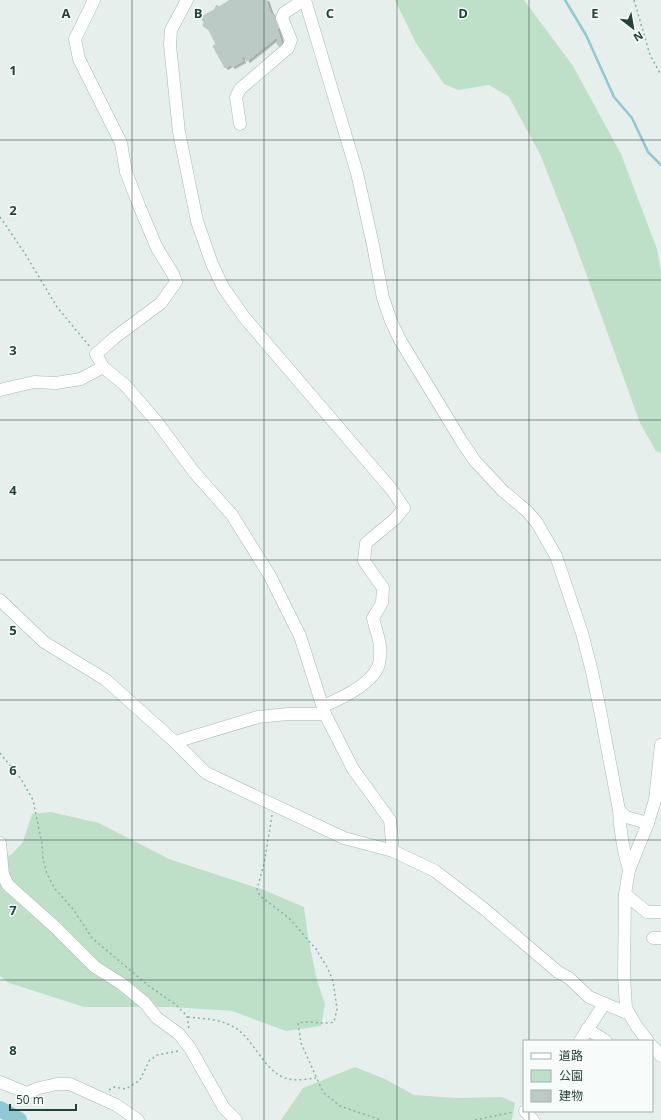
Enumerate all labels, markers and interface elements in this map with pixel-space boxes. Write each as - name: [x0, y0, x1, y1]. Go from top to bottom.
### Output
- text: A: [62, 4, 71, 22]
- text: B: [194, 4, 203, 22]
- text: C: [326, 4, 334, 22]
- text: D: [458, 4, 468, 22]
- text: E: [591, 4, 599, 22]
- north arrow: [613, 8, 653, 48]
- text: N: [631, 28, 646, 46]
- text: 1: [9, 61, 17, 79]
- text: 2: [9, 201, 17, 219]
- text: 3: [9, 341, 17, 359]
- text: 4: [9, 481, 17, 499]
- text: 5: [9, 621, 17, 639]
- text: 6: [9, 761, 17, 779]
- text: 7: [9, 901, 17, 919]
- legend: [523, 1040, 653, 1112]
- text: 8: [9, 1041, 17, 1059]
- text: 道路: [559, 1047, 583, 1064]
- text: 公園: [559, 1067, 583, 1084]
- scale bar: [10, 1086, 76, 1112]
- text: 建物: [559, 1087, 583, 1104]
- text: 50 m: [16, 1091, 44, 1108]

